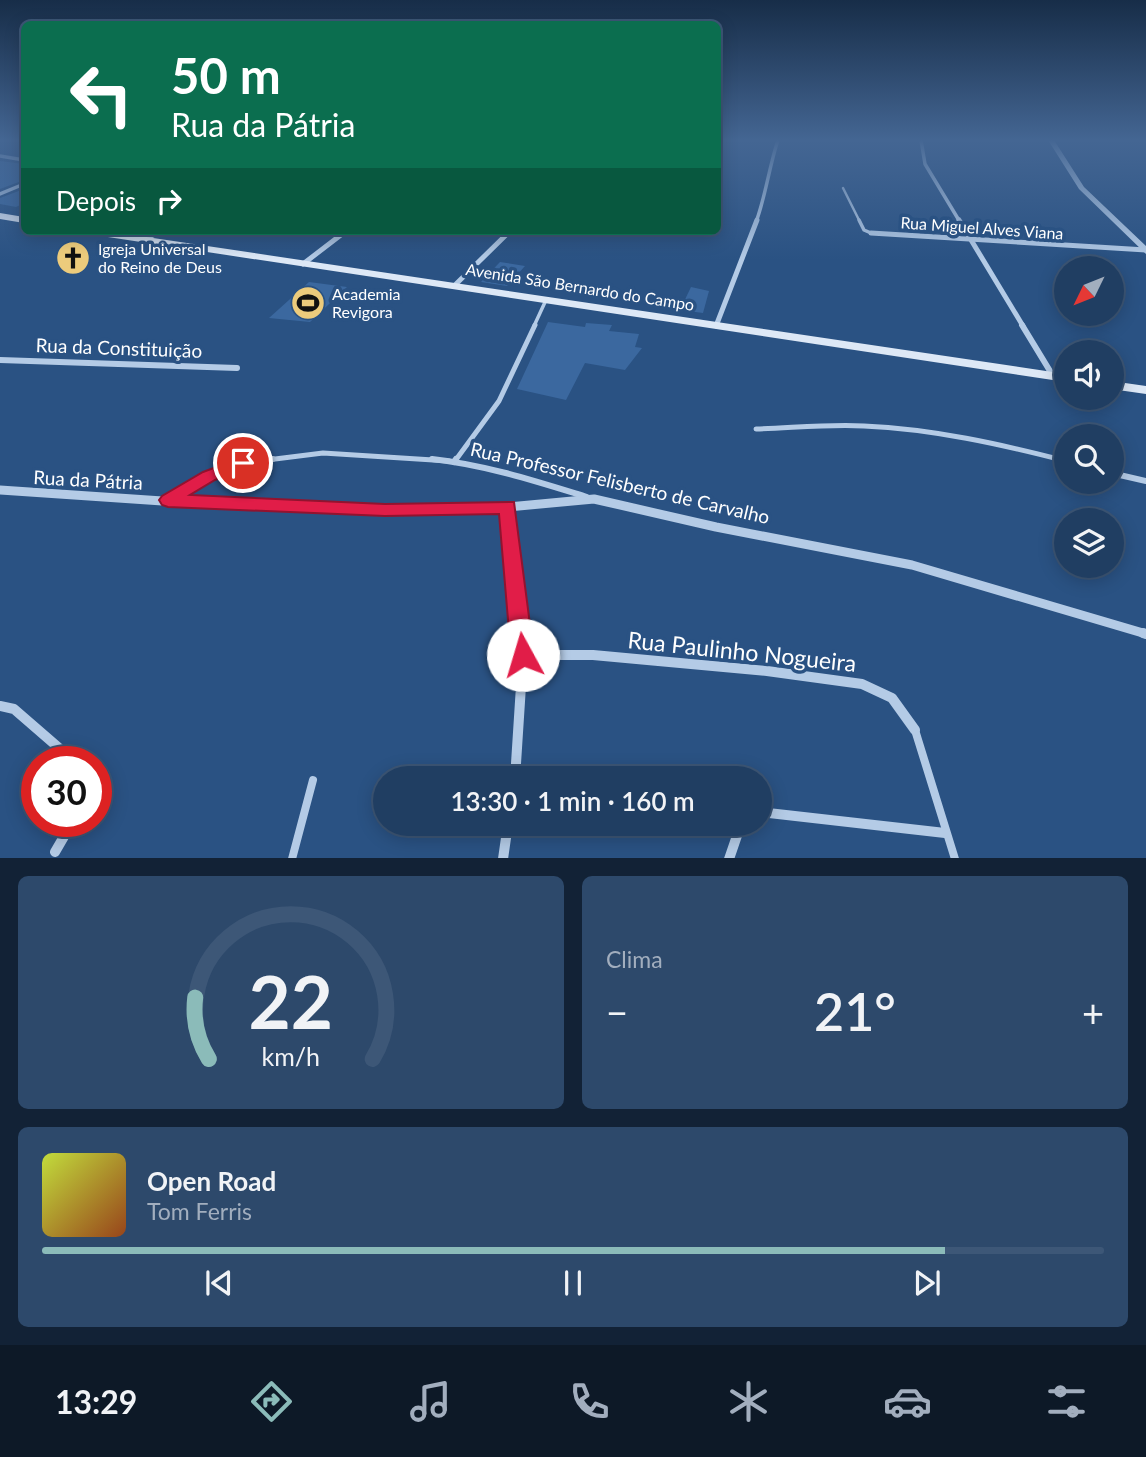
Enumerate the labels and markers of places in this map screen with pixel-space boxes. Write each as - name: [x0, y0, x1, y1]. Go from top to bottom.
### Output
- church icon: Igreja Universal do Reino de Deus: [54, 239, 92, 277]
- place label: Igreja Universal do Reino de Deus: [98, 239, 222, 276]
- sports icon: Academia Revigora: [289, 284, 327, 322]
- place label: Academia Revigora: [332, 284, 401, 321]
- pin: [213, 433, 273, 493]

